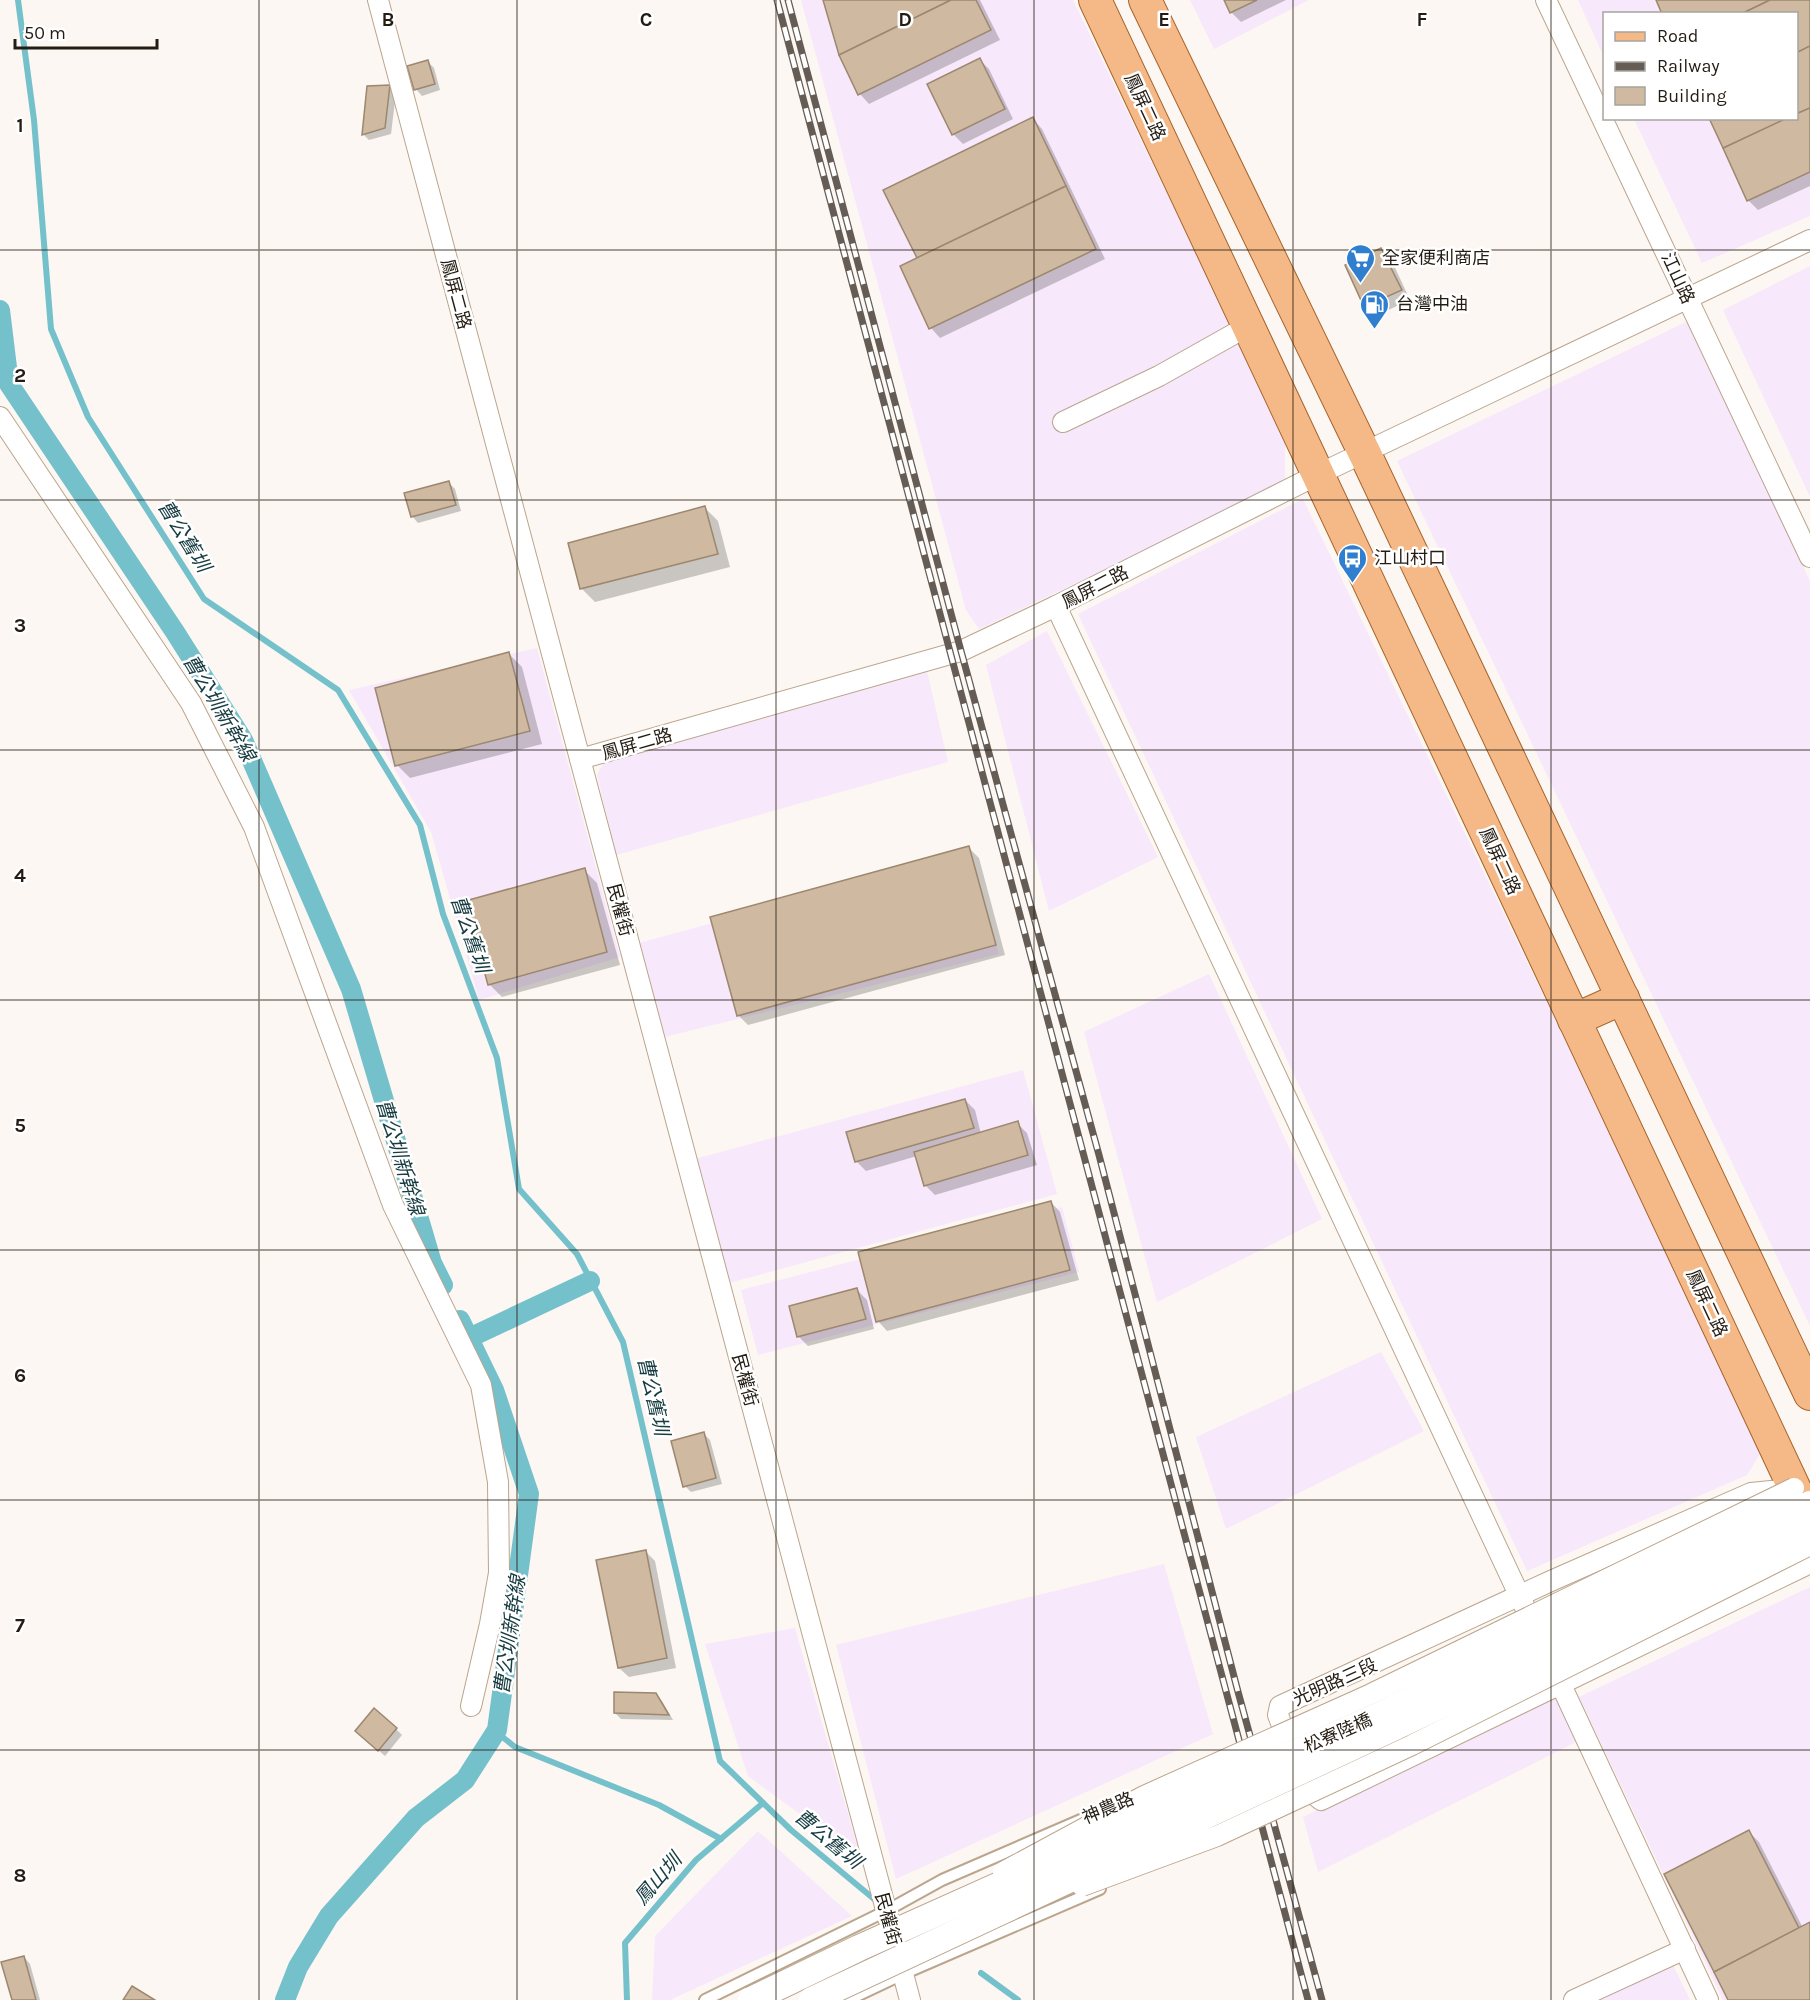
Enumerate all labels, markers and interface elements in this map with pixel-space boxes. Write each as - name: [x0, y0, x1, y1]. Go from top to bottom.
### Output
- text: B: [382, 8, 394, 31]
- text: C: [640, 8, 652, 31]
- text: D: [898, 8, 912, 31]
- text: E: [1158, 8, 1170, 31]
- text: F: [1417, 8, 1428, 31]
- scale bar: [15, 12, 158, 50]
- legend: [1603, 12, 1798, 120]
- text: 50 m: [24, 22, 66, 44]
- text: Road: [1657, 25, 1698, 47]
- text: Railway: [1657, 55, 1720, 77]
- street label: 鳳屏二路: [1120, 70, 1170, 144]
- text: Building: [1657, 85, 1727, 107]
- text: 1: [16, 114, 24, 137]
- supermarket icon: 全家便利商店: [1345, 242, 1377, 284]
- place label: 全家便利商店: [1382, 247, 1490, 269]
- street label: 江山路: [1657, 249, 1699, 307]
- street label: 鳳屏二路: [436, 256, 476, 332]
- fuel station icon: 台灣中油: [1359, 288, 1391, 330]
- place label: 台灣中油: [1396, 293, 1468, 315]
- text: 2: [14, 364, 26, 387]
- water label: 曹公舊圳: [153, 496, 217, 579]
- bus stop icon: 江山村口: [1337, 542, 1369, 584]
- place label: 江山村口: [1374, 547, 1446, 569]
- street label: 鳳屏二路: [1058, 561, 1132, 613]
- text: 3: [14, 614, 26, 637]
- water label: 曹公圳新幹線: [178, 651, 261, 767]
- street label: 鳳屏二路: [599, 724, 675, 764]
- street label: 鳳屏二路: [1475, 824, 1525, 898]
- text: 4: [14, 864, 26, 887]
- street label: 民權街: [602, 881, 638, 939]
- water label: 曹公舊圳: [446, 892, 495, 978]
- water label: 曹公圳新幹線: [371, 1096, 429, 1220]
- text: 5: [14, 1114, 26, 1137]
- street label: 鳳屏二路: [1682, 1266, 1732, 1340]
- street label: 民權街: [727, 1351, 763, 1409]
- water label: 曹公舊圳: [633, 1354, 674, 1440]
- text: 6: [14, 1364, 26, 1387]
- water label: 曹公圳新幹線: [490, 1572, 530, 1696]
- text: 7: [15, 1614, 25, 1637]
- street label: 光明路三段: [1289, 1654, 1381, 1710]
- street label: 松寮陸橋: [1301, 1708, 1375, 1758]
- street label: 神農路: [1079, 1787, 1137, 1829]
- water label: 曹公舊圳: [790, 1804, 868, 1875]
- water label: 鳳山圳: [630, 1847, 688, 1909]
- text: 8: [14, 1864, 26, 1887]
- street label: 民權街: [870, 1890, 906, 1948]

